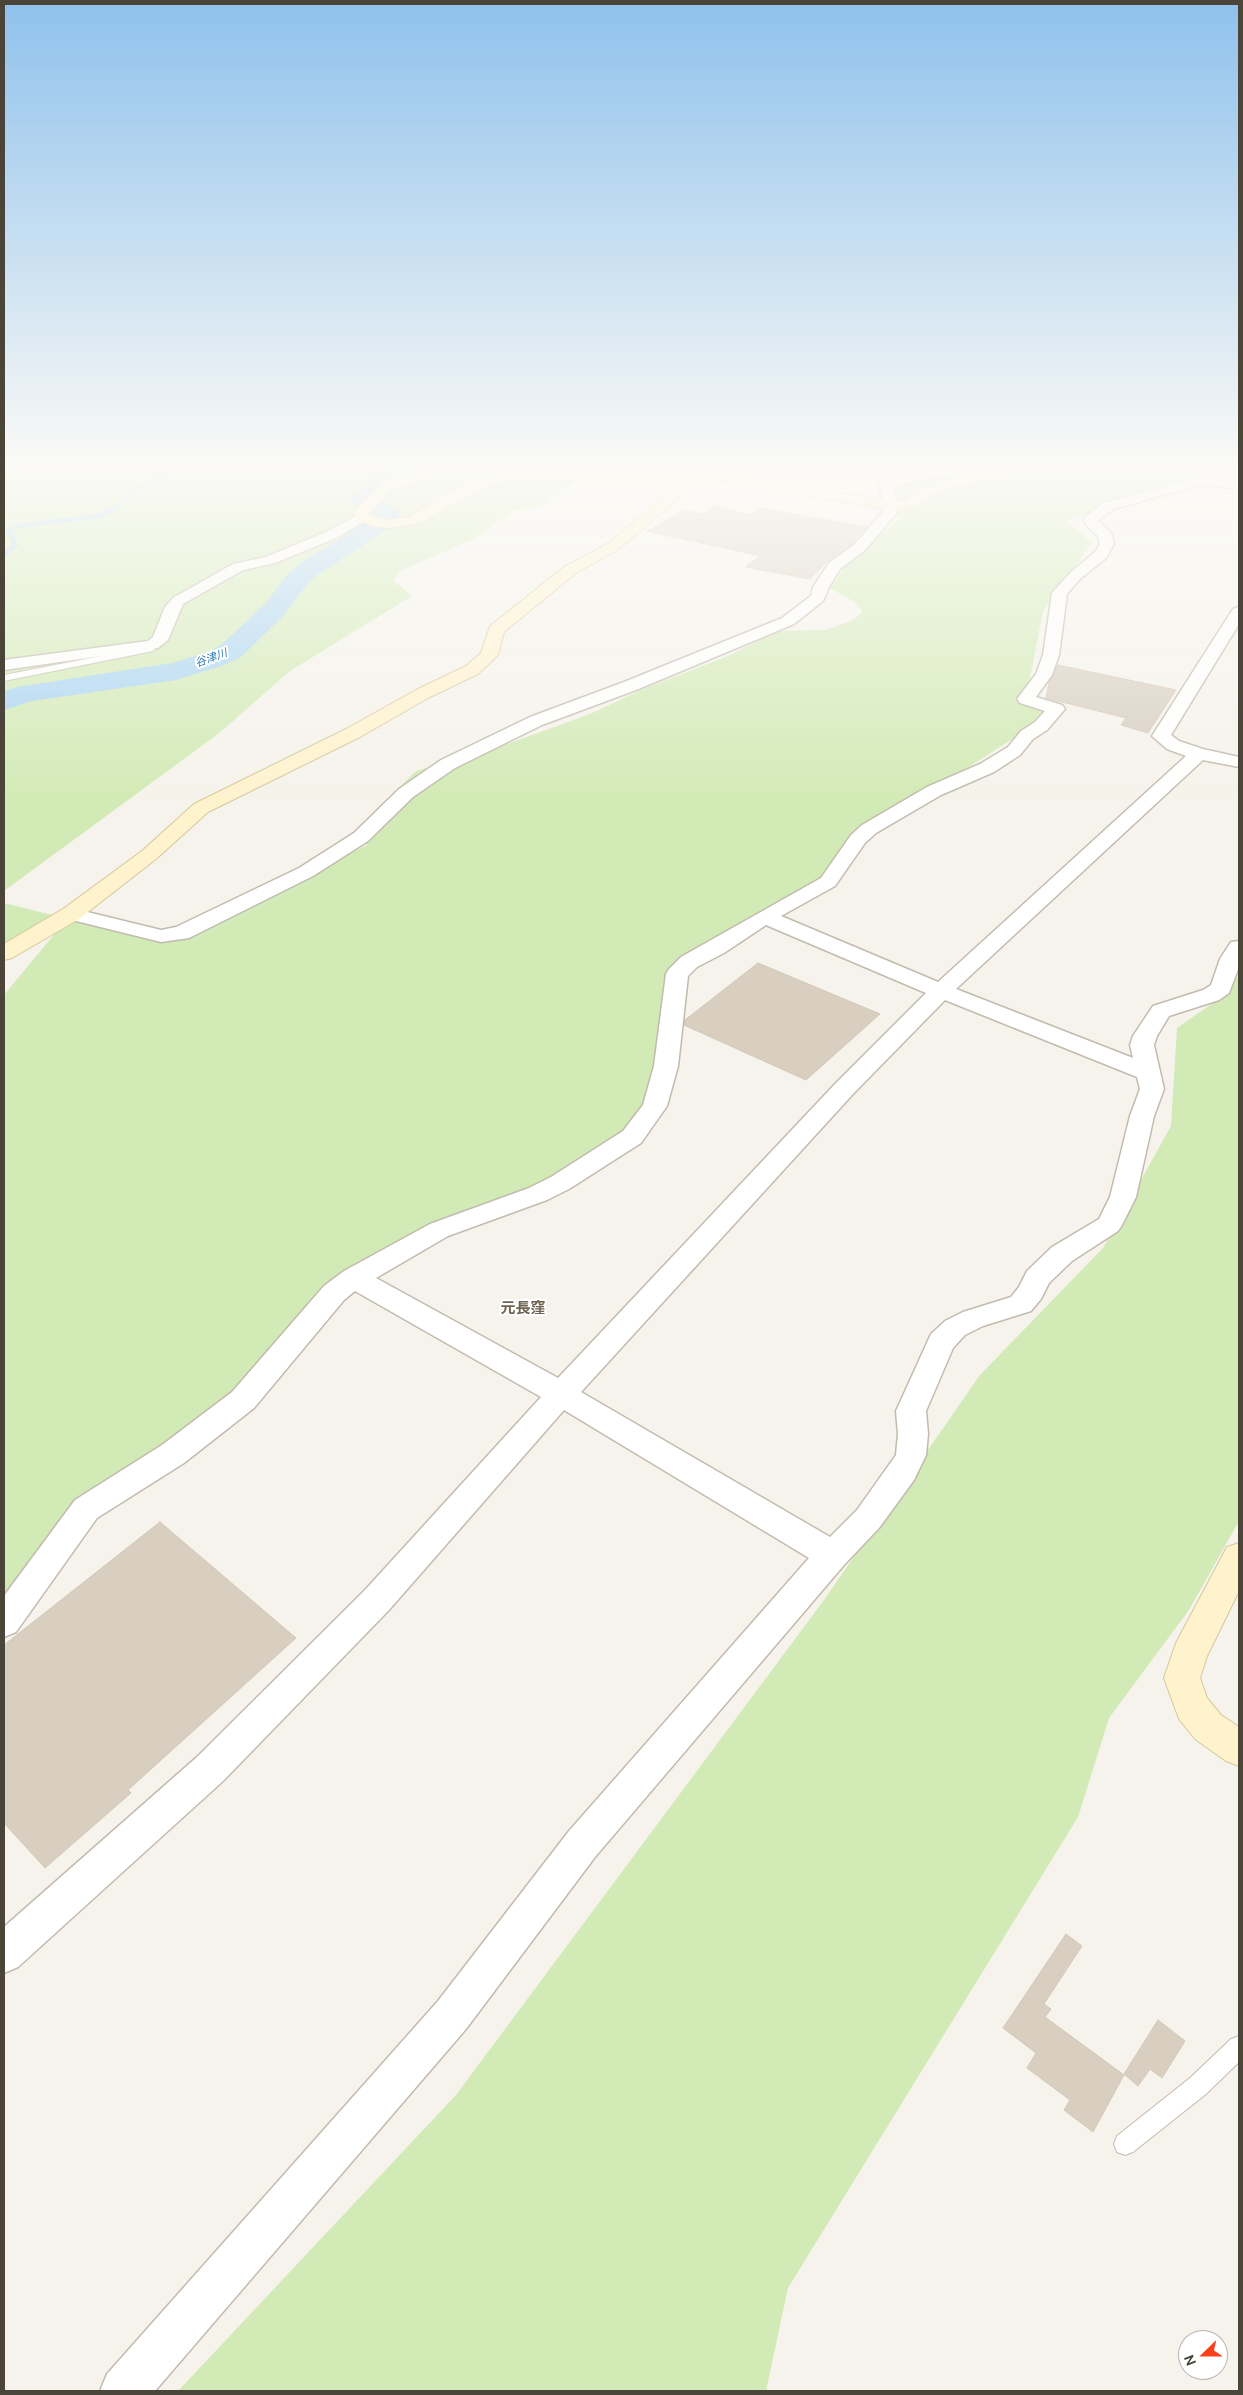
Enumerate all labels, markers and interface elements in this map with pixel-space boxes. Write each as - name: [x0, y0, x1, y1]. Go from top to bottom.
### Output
- water label: 谷津川: [193, 646, 229, 670]
- district label: 元長窪: [501, 1299, 545, 1317]
- north arrow: [1178, 2330, 1228, 2380]
- text: N: [1181, 2352, 1199, 2368]

